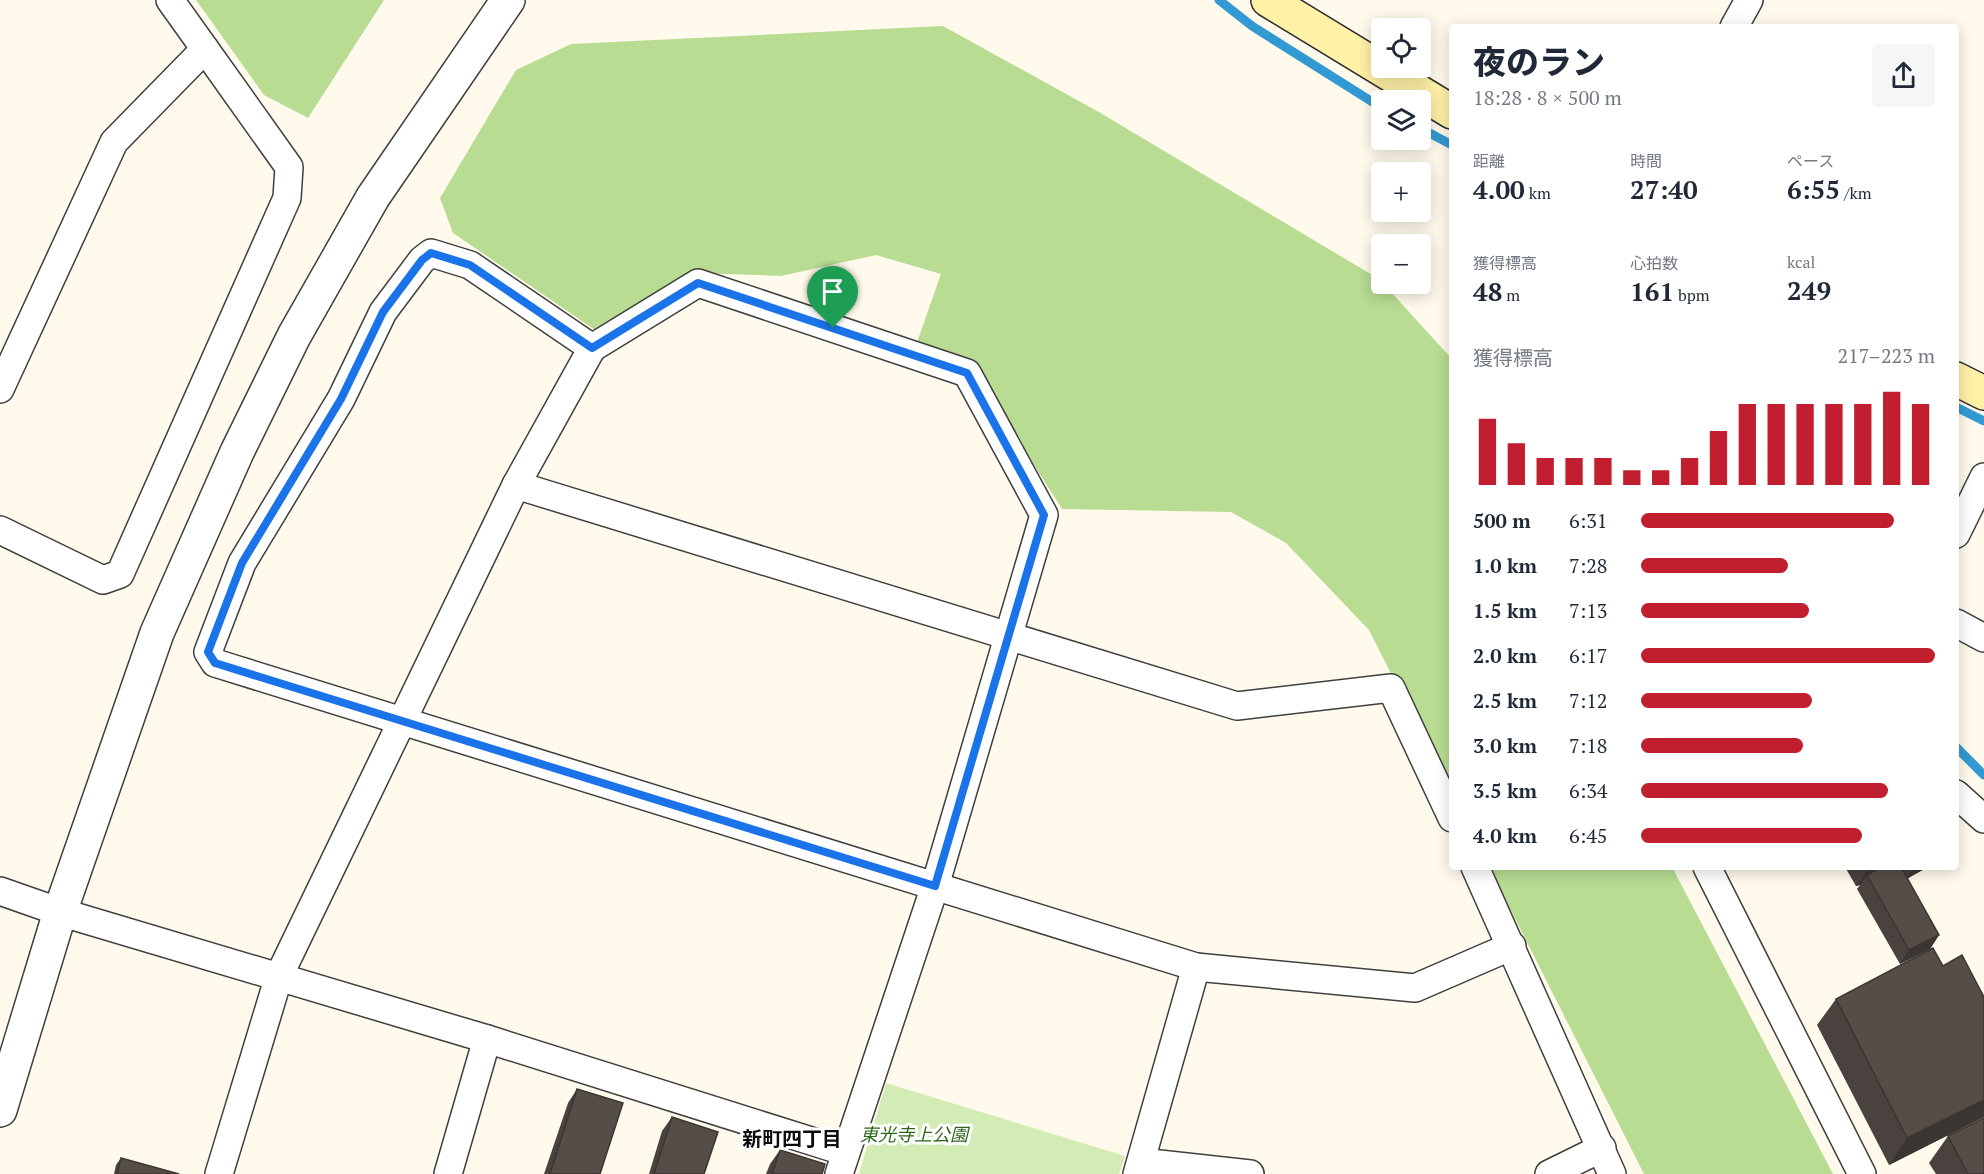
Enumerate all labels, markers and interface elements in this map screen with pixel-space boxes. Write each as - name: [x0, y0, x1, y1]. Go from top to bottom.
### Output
- map controls: [1371, 18, 1431, 294]
- button: locate: [1371, 18, 1431, 78]
- text: 夜のラン: [1473, 40, 1605, 83]
- button: share: [1872, 44, 1935, 107]
- text: 18:28 · 8 × 500 m: [1473, 84, 1622, 111]
- button: layers: [1371, 90, 1431, 150]
- text: 距離: [1473, 150, 1505, 172]
- text: 時間: [1630, 150, 1662, 172]
- text: ペース: [1787, 150, 1834, 172]
- button: +: [1371, 162, 1431, 222]
- text: 4.00: [1473, 172, 1525, 206]
- text: 27:40: [1630, 172, 1698, 206]
- text: 6:55: [1787, 172, 1840, 206]
- text: km: [1525, 182, 1551, 204]
- text: /km: [1840, 182, 1871, 204]
- button: −: [1371, 234, 1431, 294]
- text: kcal: [1787, 251, 1815, 273]
- text: 獲得標高: [1473, 252, 1537, 274]
- text: 心拍数: [1630, 252, 1678, 274]
- pin: [807, 266, 858, 328]
- text: 249: [1787, 273, 1831, 307]
- text: 48: [1473, 274, 1502, 308]
- text: 161: [1630, 274, 1674, 308]
- icon: arrive: [816, 275, 849, 308]
- text: m: [1502, 284, 1520, 306]
- text: bpm: [1674, 284, 1710, 306]
- text: 217–223 m: [1837, 342, 1935, 369]
- text: 獲得標高: [1473, 344, 1553, 371]
- text: 500 m: [1473, 507, 1531, 534]
- text: 6:31: [1569, 507, 1608, 534]
- text: 1.0 km: [1473, 552, 1537, 579]
- text: 7:28: [1569, 552, 1608, 579]
- text: 1.5 km: [1473, 597, 1537, 624]
- text: 7:13: [1569, 597, 1608, 624]
- text: 2.0 km: [1473, 642, 1537, 669]
- text: 6:17: [1569, 642, 1608, 669]
- text: 2.5 km: [1473, 687, 1537, 714]
- text: 7:12: [1569, 687, 1608, 714]
- text: 3.0 km: [1473, 732, 1537, 759]
- text: 7:18: [1569, 732, 1608, 759]
- text: 3.5 km: [1473, 777, 1537, 804]
- text: 6:34: [1569, 777, 1608, 804]
- text: 4.0 km: [1473, 822, 1537, 849]
- text: 6:45: [1569, 822, 1608, 849]
- park label: 東光寺上公園: [860, 1122, 971, 1146]
- district label: 新町四丁目: [742, 1125, 842, 1152]

